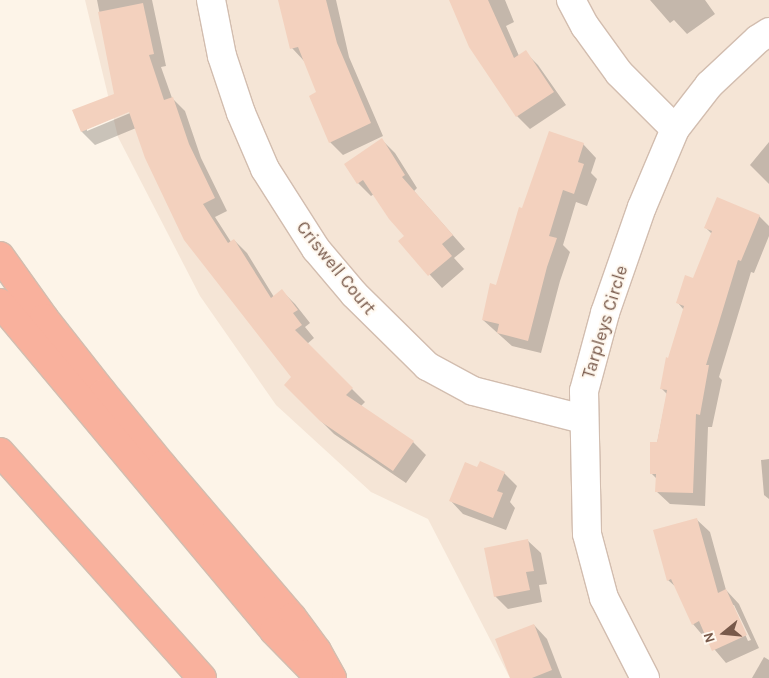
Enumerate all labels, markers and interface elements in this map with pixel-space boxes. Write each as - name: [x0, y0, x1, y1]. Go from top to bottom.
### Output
- street label: Criswell Court: [292, 217, 380, 319]
- street label: Tarpleys Circle: [578, 263, 632, 381]
- north arrow: [699, 608, 749, 658]
- text: N: [700, 630, 719, 645]

